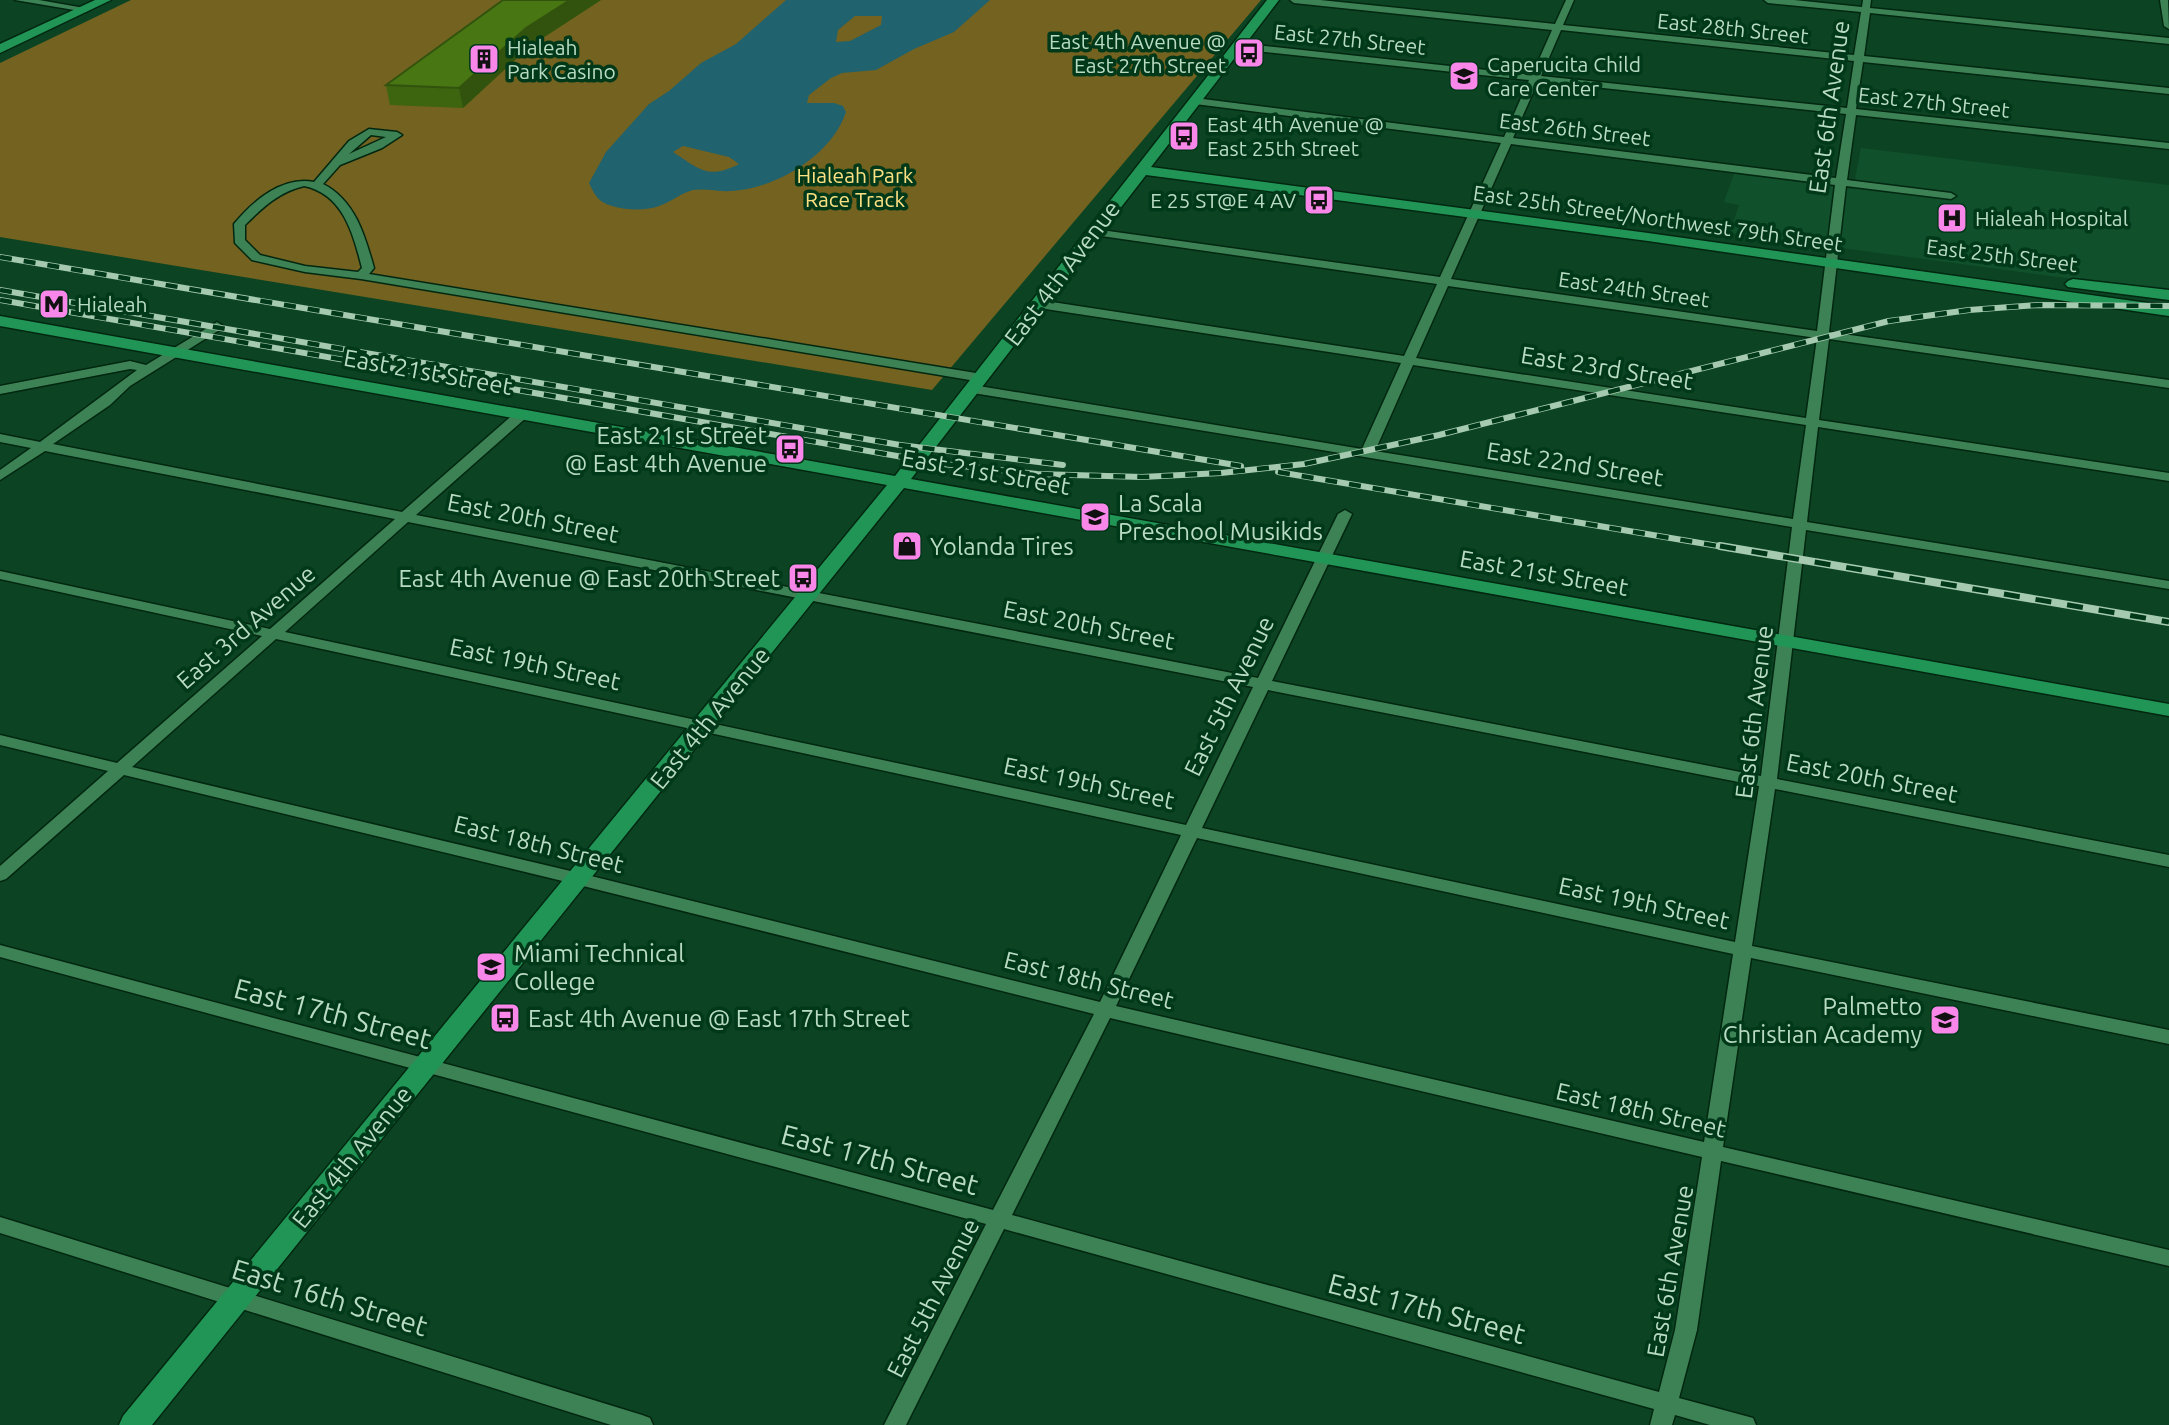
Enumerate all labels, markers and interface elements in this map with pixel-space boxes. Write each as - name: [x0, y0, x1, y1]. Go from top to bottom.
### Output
- street label: East 28th Street: [1656, 8, 1810, 48]
- street label: East 27th Street: [1273, 19, 1427, 59]
- street label: East 6th Avenue: [1804, 19, 1854, 195]
- place label: East 4th Avenue @ East 27th Street: [1049, 29, 1226, 77]
- place label: Hialeah Park Casino: [507, 35, 616, 83]
- bus stop icon: East 4th Avenue @ East 27th Street: [1232, 36, 1266, 70]
- building icon: Hialeah Park Casino: [467, 42, 501, 76]
- place label: Caperucita Child Care Center: [1487, 52, 1641, 100]
- school or university icon: Caperucita Child Care Center: [1447, 59, 1481, 93]
- street label: East 27th Street: [1857, 82, 2011, 122]
- street label: East 26th Street: [1498, 108, 1652, 150]
- place label: East 4th Avenue @ East 25th Street: [1207, 112, 1384, 160]
- bus stop icon: East 4th Avenue @ East 25th Street: [1167, 119, 1201, 153]
- park label: Hialeah Park Race Track: [797, 163, 914, 211]
- street label: East 25th Street/Northwest 79th Street: [1472, 180, 1844, 256]
- bus stop icon: E 25 ST@E 4 AV: [1302, 183, 1336, 217]
- place label: E 25 ST@E 4 AV: [1150, 188, 1297, 212]
- street label: East 4th Avenue: [999, 195, 1125, 351]
- hospital icon: Hialeah Hospital: [1935, 201, 1969, 235]
- place label: Hialeah Hospital: [1975, 206, 2128, 230]
- street label: East 25th Street: [1925, 234, 2079, 276]
- street label: East 24th Street: [1557, 267, 1711, 311]
- metro station icon: Hialeah: [37, 287, 71, 321]
- place label: Hialeah: [77, 292, 147, 316]
- street label: East 23rd Street: [1519, 341, 1696, 395]
- street label: East 21st Street: [342, 344, 515, 400]
- place label: East 21st Street @ East 4th Avenue: [565, 422, 768, 477]
- bus stop icon: East 21st Street @ East 4th Avenue: [773, 432, 807, 466]
- street label: East 22nd Street: [1485, 437, 1666, 491]
- street label: East 21st Street: [900, 444, 1073, 500]
- street label: East 20th Street: [445, 488, 621, 548]
- place label: La Scala Preschool Musikids: [1118, 490, 1323, 545]
- school or university icon: La Scala Preschool Musikids: [1078, 500, 1112, 534]
- shop icon: Yolanda Tires: [890, 529, 924, 563]
- place label: Yolanda Tires: [930, 533, 1074, 560]
- street label: East 21st Street: [1458, 545, 1631, 601]
- street label: East 3rd Avenue: [171, 560, 321, 694]
- bus stop icon: East 4th Avenue @ East 20th Street: [786, 561, 820, 595]
- place label: East 4th Avenue @ East 20th Street: [398, 565, 781, 592]
- street label: East 20th Street: [1001, 595, 1177, 655]
- street label: East 5th Avenue: [1179, 612, 1279, 780]
- street label: East 6th Avenue: [1730, 624, 1778, 800]
- street label: East 19th Street: [447, 633, 623, 695]
- street label: East 4th Avenue: [645, 642, 775, 794]
- street label: East 20th Street: [1784, 748, 1960, 808]
- street label: East 19th Street: [1001, 752, 1177, 814]
- street label: East 18th Street: [451, 810, 627, 878]
- street label: East 19th Street: [1556, 872, 1732, 934]
- place label: Miami Technical College: [514, 940, 685, 995]
- street label: East 18th Street: [1001, 946, 1177, 1014]
- school or university icon: Miami Technical College: [474, 950, 508, 984]
- street label: East 17th Street: [231, 972, 435, 1054]
- place label: Palmetto Christian Academy: [1723, 993, 1922, 1048]
- bus stop icon: East 4th Avenue @ East 17th Street: [488, 1001, 522, 1035]
- school or university icon: Palmetto Christian Academy: [1928, 1003, 1962, 1037]
- place label: East 4th Avenue @ East 17th Street: [528, 1005, 910, 1032]
- street label: East 18th Street: [1553, 1077, 1729, 1143]
- street label: East 4th Avenue: [287, 1081, 417, 1233]
- street label: East 17th Street: [778, 1118, 982, 1200]
- street label: East 6th Avenue: [1642, 1183, 1698, 1359]
- street label: East 5th Avenue: [881, 1214, 985, 1382]
- street label: East 16th Street: [228, 1253, 432, 1341]
- street label: East 17th Street: [1325, 1267, 1529, 1349]

